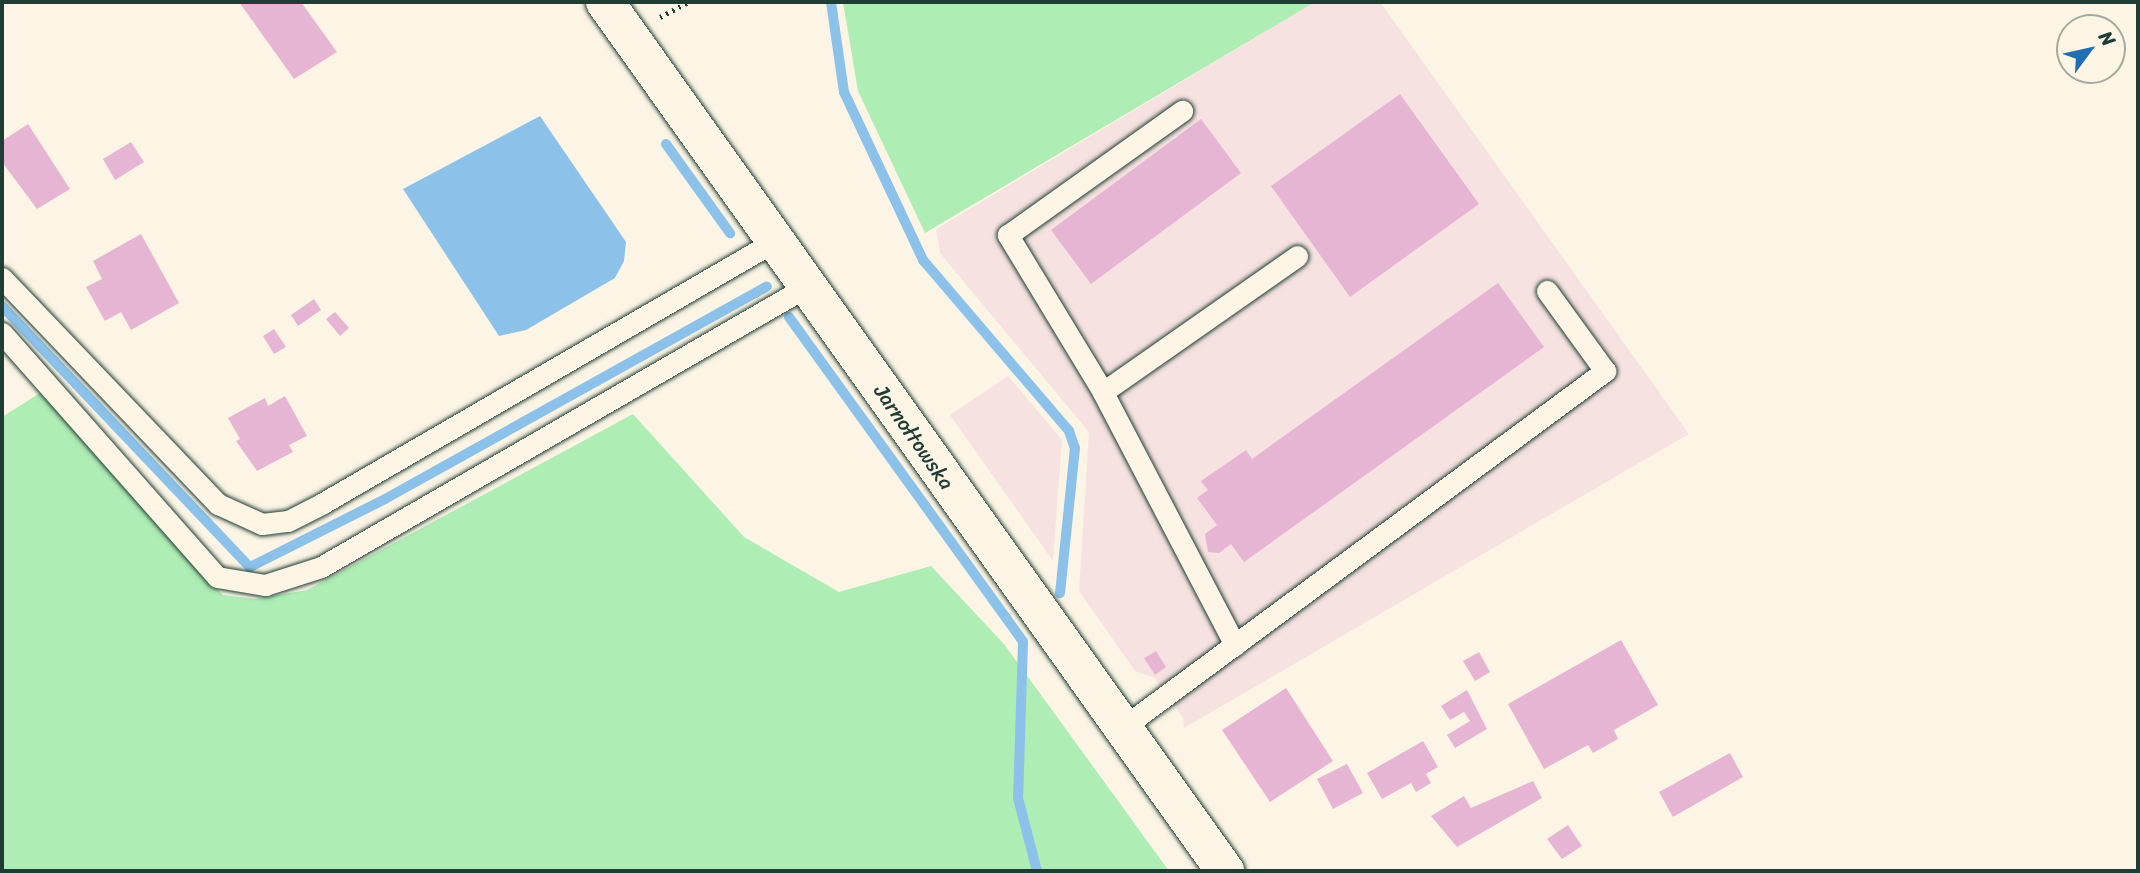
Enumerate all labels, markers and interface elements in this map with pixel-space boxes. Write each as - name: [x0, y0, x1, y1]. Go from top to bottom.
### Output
- north arrow: [2056, 14, 2126, 84]
- text: N: [2090, 24, 2125, 53]
- street label: Jarnołtowska: [869, 380, 959, 494]

